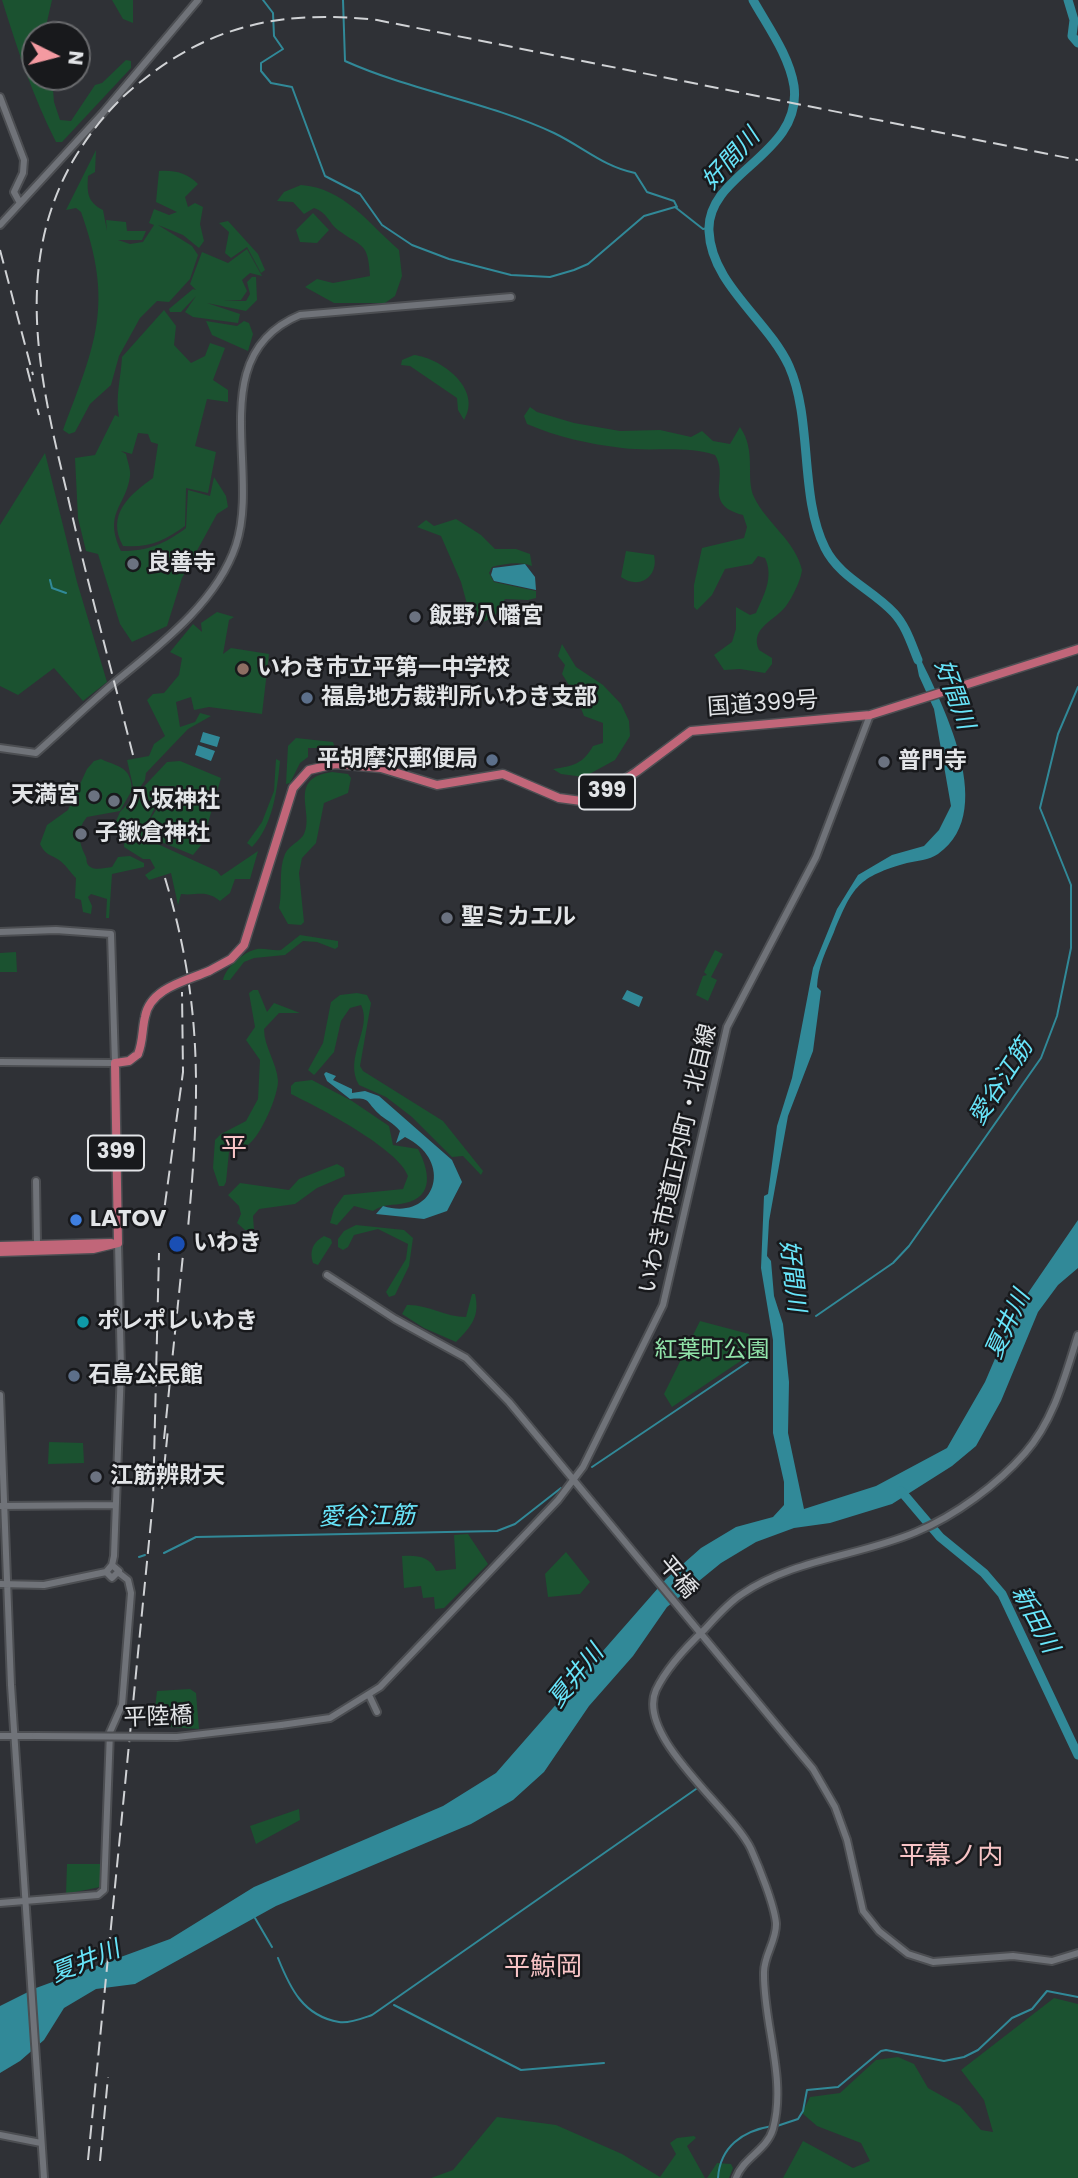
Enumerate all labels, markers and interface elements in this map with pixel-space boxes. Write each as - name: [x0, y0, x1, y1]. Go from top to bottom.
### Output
- north arrow: [21, 21, 91, 91]
- text: N: [61, 50, 90, 67]
- water label: 好間川: [697, 124, 767, 196]
- place label: 良善寺: [147, 550, 216, 578]
- marker: 良善寺: [125, 556, 141, 572]
- place label: 飯野八幡宮: [429, 603, 544, 631]
- marker: 飯野八幡宮: [407, 609, 423, 625]
- place label: いわき市立平第一中学校: [257, 655, 510, 683]
- water label: 好間川: [927, 656, 979, 734]
- marker: いわき市立平第一中学校: [235, 661, 251, 677]
- place label: 福島地方裁判所いわき支部: [321, 684, 597, 712]
- street label: 国道399号: [706, 687, 820, 723]
- marker: 福島地方裁判所いわき支部: [299, 690, 315, 706]
- place label: 平胡摩沢郵便局: [317, 746, 478, 774]
- place label: 普門寺: [898, 748, 967, 776]
- marker: 平胡摩沢郵便局: [484, 752, 500, 768]
- marker: 普門寺: [876, 754, 892, 770]
- road number: 399: [579, 774, 635, 810]
- place label: 天満宮: [11, 782, 80, 810]
- place label: 八坂神社: [128, 787, 220, 815]
- marker: 天満宮: [86, 788, 102, 804]
- marker: 八坂神社: [106, 793, 122, 809]
- place label: 子鍬倉神社: [95, 820, 210, 848]
- marker: 子鍬倉神社: [73, 826, 89, 842]
- place label: 聖ミカエル: [461, 904, 576, 932]
- marker: 聖ミカエル: [439, 910, 455, 926]
- street label: いわき市道正内町・北目線: [635, 1021, 723, 1297]
- water label: 愛谷江筋: [964, 1035, 1040, 1131]
- district label: 平: [221, 1133, 247, 1165]
- road number: 399: [88, 1136, 144, 1170]
- place label: LATOV: [90, 1206, 166, 1234]
- marker: LATOV: [68, 1212, 84, 1228]
- place label: いわき: [193, 1230, 262, 1258]
- marker: いわき: [167, 1234, 187, 1254]
- water label: 好間川: [772, 1239, 810, 1313]
- water label: 夏井川: [981, 1286, 1037, 1364]
- place label: ポレポレいわき: [97, 1308, 258, 1336]
- marker: ポレポレいわき: [75, 1314, 91, 1330]
- park label: 紅葉町公園: [655, 1337, 769, 1365]
- place label: 石島公民館: [88, 1362, 203, 1390]
- marker: 石島公民館: [66, 1368, 82, 1384]
- place label: 江筋辨財天: [110, 1463, 225, 1491]
- marker: 江筋辨財天: [88, 1469, 104, 1485]
- water label: 愛谷江筋: [319, 1503, 415, 1533]
- street label: 平橋: [652, 1552, 702, 1604]
- water label: 新田川: [1004, 1581, 1064, 1659]
- water label: 夏井川: [543, 1640, 611, 1714]
- street label: 平陸橋: [123, 1703, 193, 1733]
- district label: 平幕ノ内: [899, 1841, 1003, 1873]
- water label: 夏井川: [47, 1936, 125, 1990]
- district label: 平鯨岡: [504, 1952, 582, 1984]

